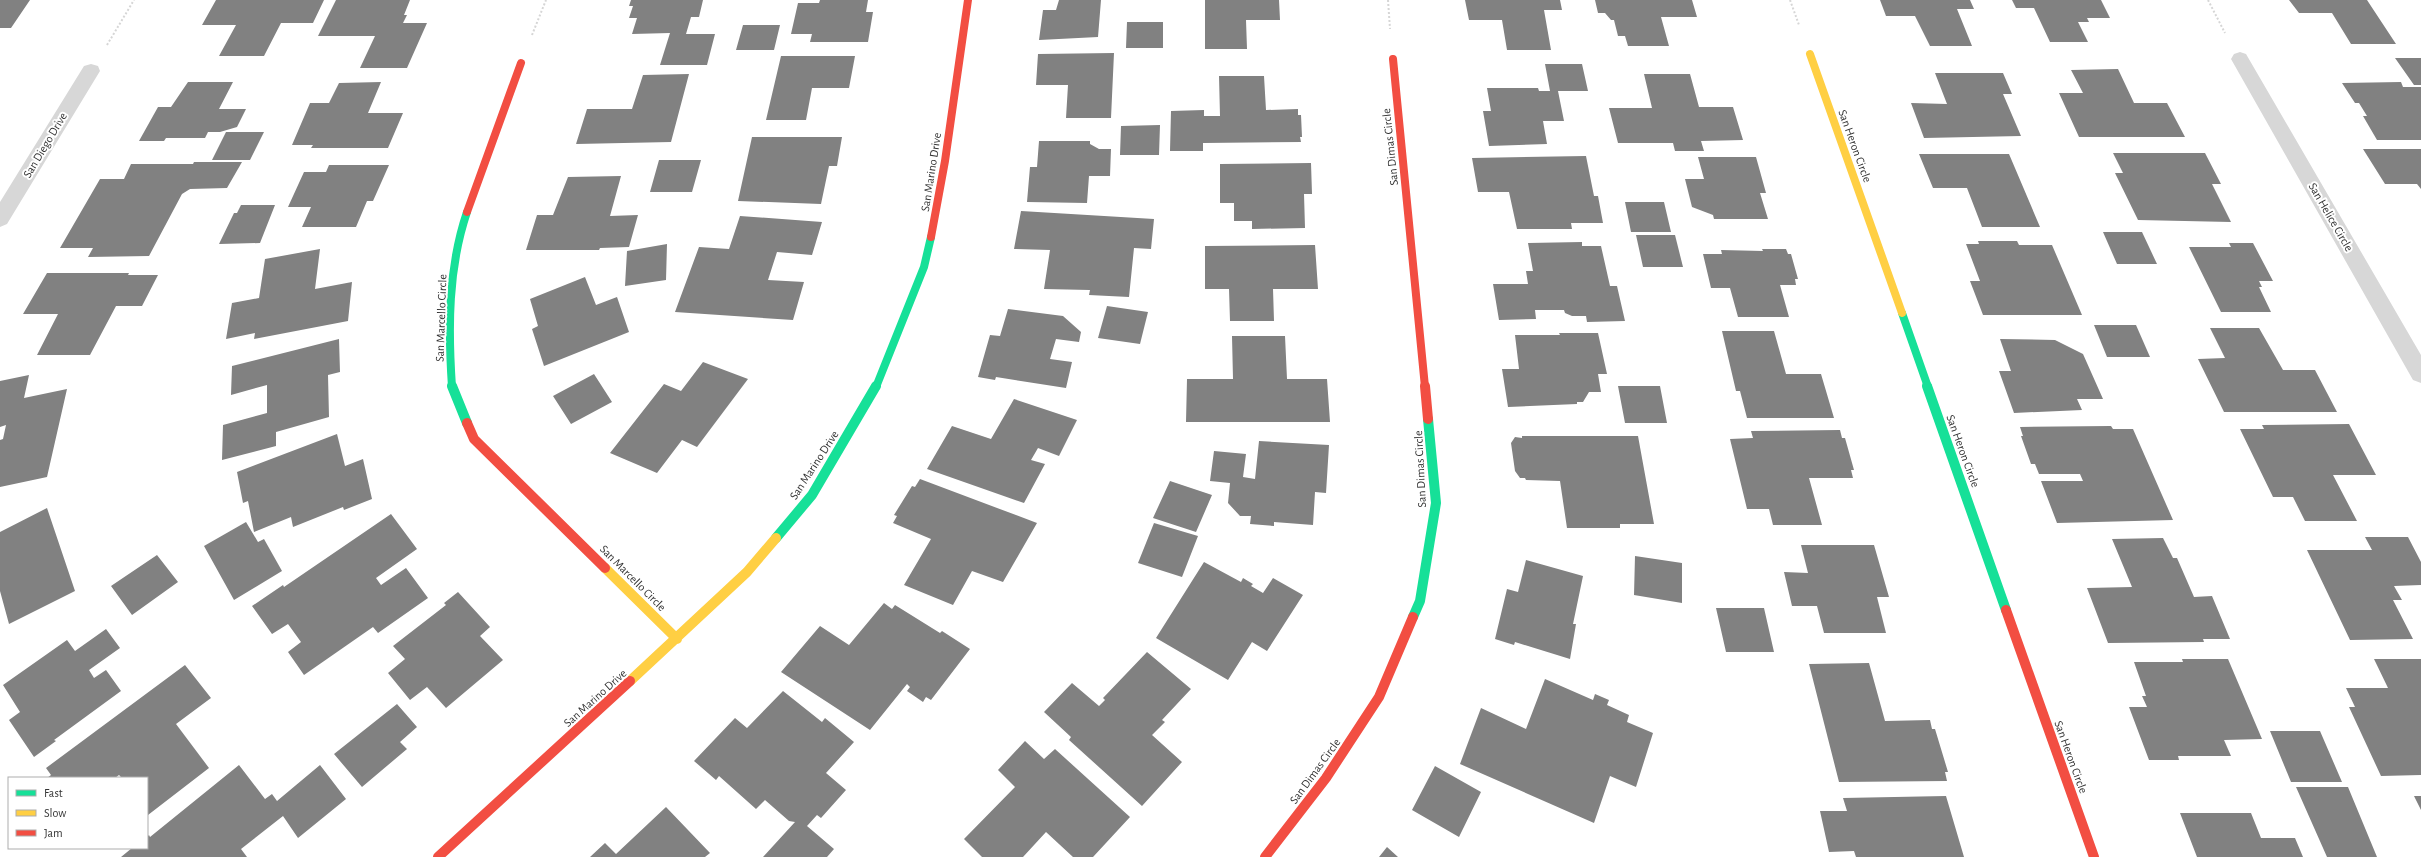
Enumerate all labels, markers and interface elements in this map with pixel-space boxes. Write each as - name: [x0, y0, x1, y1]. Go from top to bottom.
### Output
- street label: San Dimas Circle: [1380, 108, 1400, 186]
- street label: San Heron Circle: [1836, 108, 1874, 184]
- street label: San Diego Drive: [21, 110, 69, 180]
- street label: San Marino Drive: [919, 132, 943, 212]
- street label: San Helice Circle: [2307, 181, 2355, 253]
- street label: San Marcello Circle: [433, 274, 449, 362]
- street label: San Heron Circle: [1944, 413, 1982, 489]
- street label: San Marino Drive: [787, 428, 841, 502]
- street label: San Dimas Circle: [1412, 430, 1428, 508]
- street label: San Marcello Circle: [598, 543, 668, 613]
- street label: San Marino Drive: [561, 667, 629, 729]
- street label: San Heron Circle: [2052, 719, 2090, 795]
- street label: San Dimas Circle: [1287, 736, 1343, 806]
- legend: [8, 777, 148, 849]
- text: Fast: [44, 787, 63, 799]
- text: Slow: [44, 807, 66, 819]
- text: Jam: [44, 827, 63, 839]

